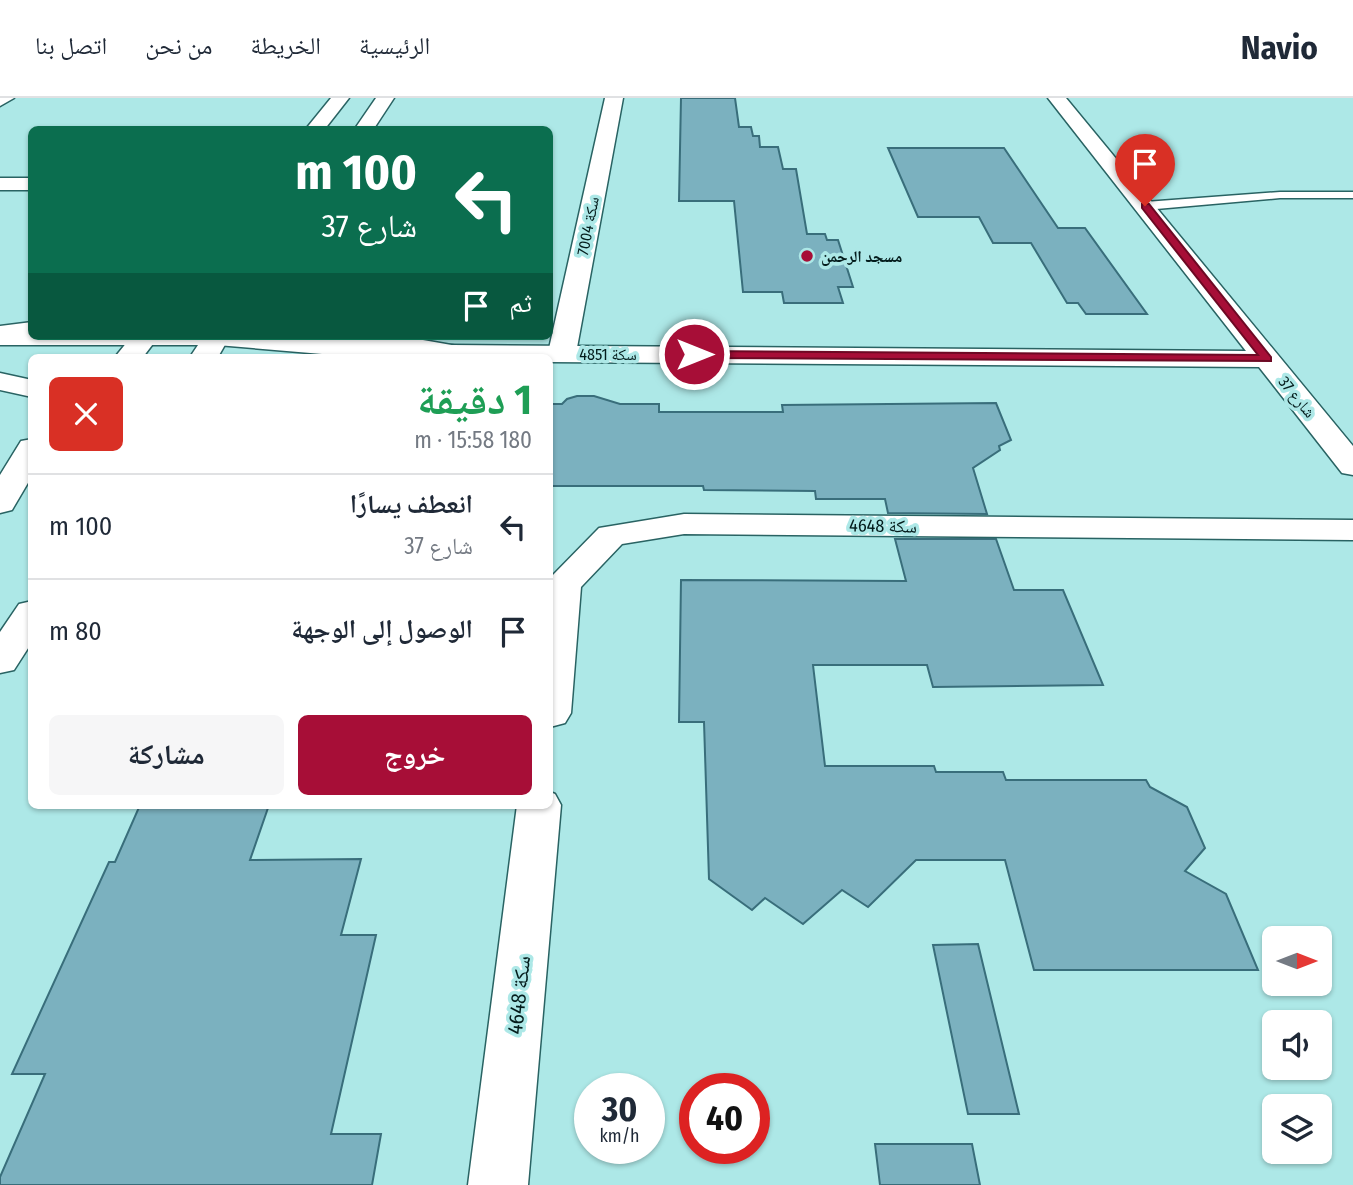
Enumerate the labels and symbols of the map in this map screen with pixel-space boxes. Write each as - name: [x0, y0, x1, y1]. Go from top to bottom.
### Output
- pin: [1115, 134, 1175, 206]
- street label: سكة 7004: [573, 195, 603, 257]
- place label: مسجد الرحمن: [821, 247, 902, 266]
- marker: مسجد الرحمن: [799, 248, 815, 264]
- position arrow: [657, 317, 731, 391]
- street label: سكة 4851: [579, 345, 637, 364]
- street label: شارع 37: [1274, 372, 1319, 422]
- street label: سكة 4648: [849, 514, 917, 538]
- north arrow: [1262, 926, 1332, 996]
- street label: سكة 4648: [502, 954, 536, 1036]
- speed limit sign: 40: [679, 1073, 770, 1164]

